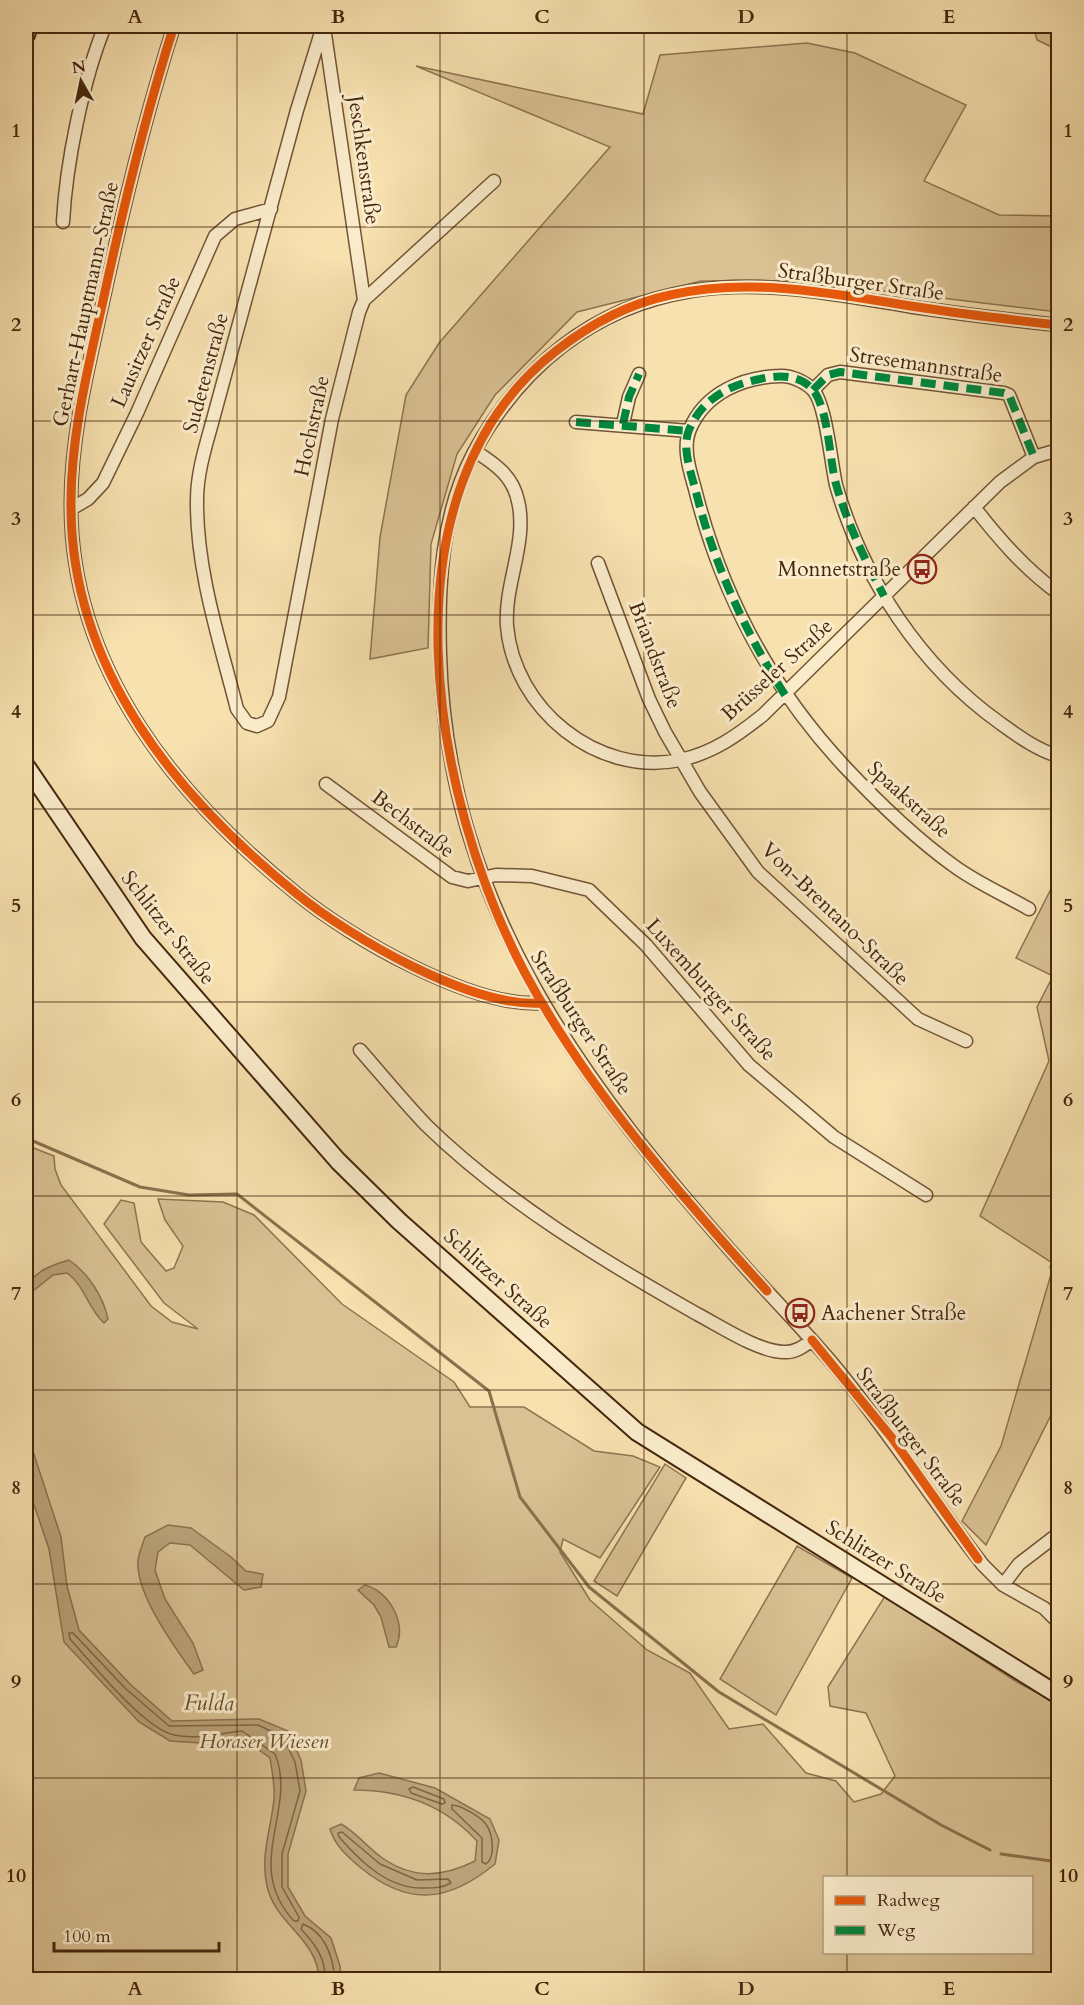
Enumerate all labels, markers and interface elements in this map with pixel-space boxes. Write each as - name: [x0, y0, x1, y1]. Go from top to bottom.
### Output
- text: A: [127, 3, 143, 30]
- text: B: [331, 3, 345, 30]
- text: C: [534, 3, 550, 30]
- text: D: [737, 3, 755, 30]
- text: E: [943, 3, 955, 30]
- north arrow: [51, 51, 111, 111]
- text: N: [70, 55, 87, 79]
- street label: Jeschkenstraße: [340, 91, 387, 226]
- text: 1: [11, 117, 21, 144]
- text: 1: [1063, 117, 1073, 144]
- street label: Gerhart-Hauptmann-Straße: [46, 179, 126, 429]
- street label: Straßburger Straße: [776, 256, 946, 308]
- street label: Lausitzer Straße: [104, 272, 188, 412]
- street label: Sudetenstraße: [176, 310, 236, 436]
- text: 2: [11, 311, 21, 338]
- text: 2: [1063, 311, 1073, 338]
- street label: Stresemannstraße: [848, 340, 1004, 390]
- street label: Hochstraße: [287, 373, 337, 479]
- text: 3: [11, 505, 21, 532]
- text: 3: [1063, 505, 1073, 532]
- bus stop icon: Monnetstraße: [906, 553, 938, 585]
- place label: Monnetstraße: [777, 555, 901, 584]
- street label: Briandstraße: [621, 597, 689, 713]
- street label: Brüsseler Straße: [715, 612, 839, 728]
- text: 4: [11, 698, 21, 725]
- text: 4: [1063, 698, 1073, 725]
- street label: Spaakstraße: [861, 755, 957, 845]
- street label: Bechstraße: [365, 783, 461, 865]
- street label: Von-Brentano-Straße: [755, 836, 915, 992]
- street label: Schlitzer Straße: [114, 865, 222, 991]
- text: 5: [11, 892, 21, 919]
- text: 5: [1063, 892, 1073, 919]
- street label: Luxemburger Straße: [639, 912, 783, 1068]
- street label: Straßburger Straße: [523, 945, 639, 1101]
- text: 6: [11, 1086, 21, 1113]
- text: 6: [1063, 1086, 1073, 1113]
- street label: Schlitzer Straße: [437, 1222, 559, 1336]
- text: 7: [11, 1280, 21, 1307]
- text: 7: [1063, 1280, 1073, 1307]
- bus stop icon: Aachener Straße: [784, 1297, 816, 1329]
- place label: Aachener Straße: [821, 1299, 966, 1328]
- street label: Straßburger Straße: [849, 1361, 973, 1513]
- text: 8: [11, 1474, 21, 1501]
- text: 8: [1063, 1474, 1073, 1501]
- street label: Schlitzer Straße: [820, 1513, 952, 1611]
- text: 9: [11, 1668, 21, 1695]
- text: 9: [1063, 1668, 1073, 1695]
- water label: Fulda: [184, 1688, 234, 1718]
- park label: Horaser Wiesen: [199, 1727, 329, 1756]
- text: 10: [6, 1862, 26, 1889]
- text: 10: [1058, 1862, 1078, 1889]
- legend: [823, 1876, 1033, 1954]
- text: Radweg: [877, 1888, 940, 1913]
- scale bar: [54, 1915, 219, 1953]
- text: Weg: [876, 1918, 916, 1943]
- text: 100 m: [63, 1924, 111, 1949]
- text: A: [127, 1975, 143, 2002]
- text: B: [331, 1975, 345, 2002]
- text: C: [534, 1975, 550, 2002]
- text: D: [737, 1975, 755, 2002]
- text: E: [943, 1975, 955, 2002]

